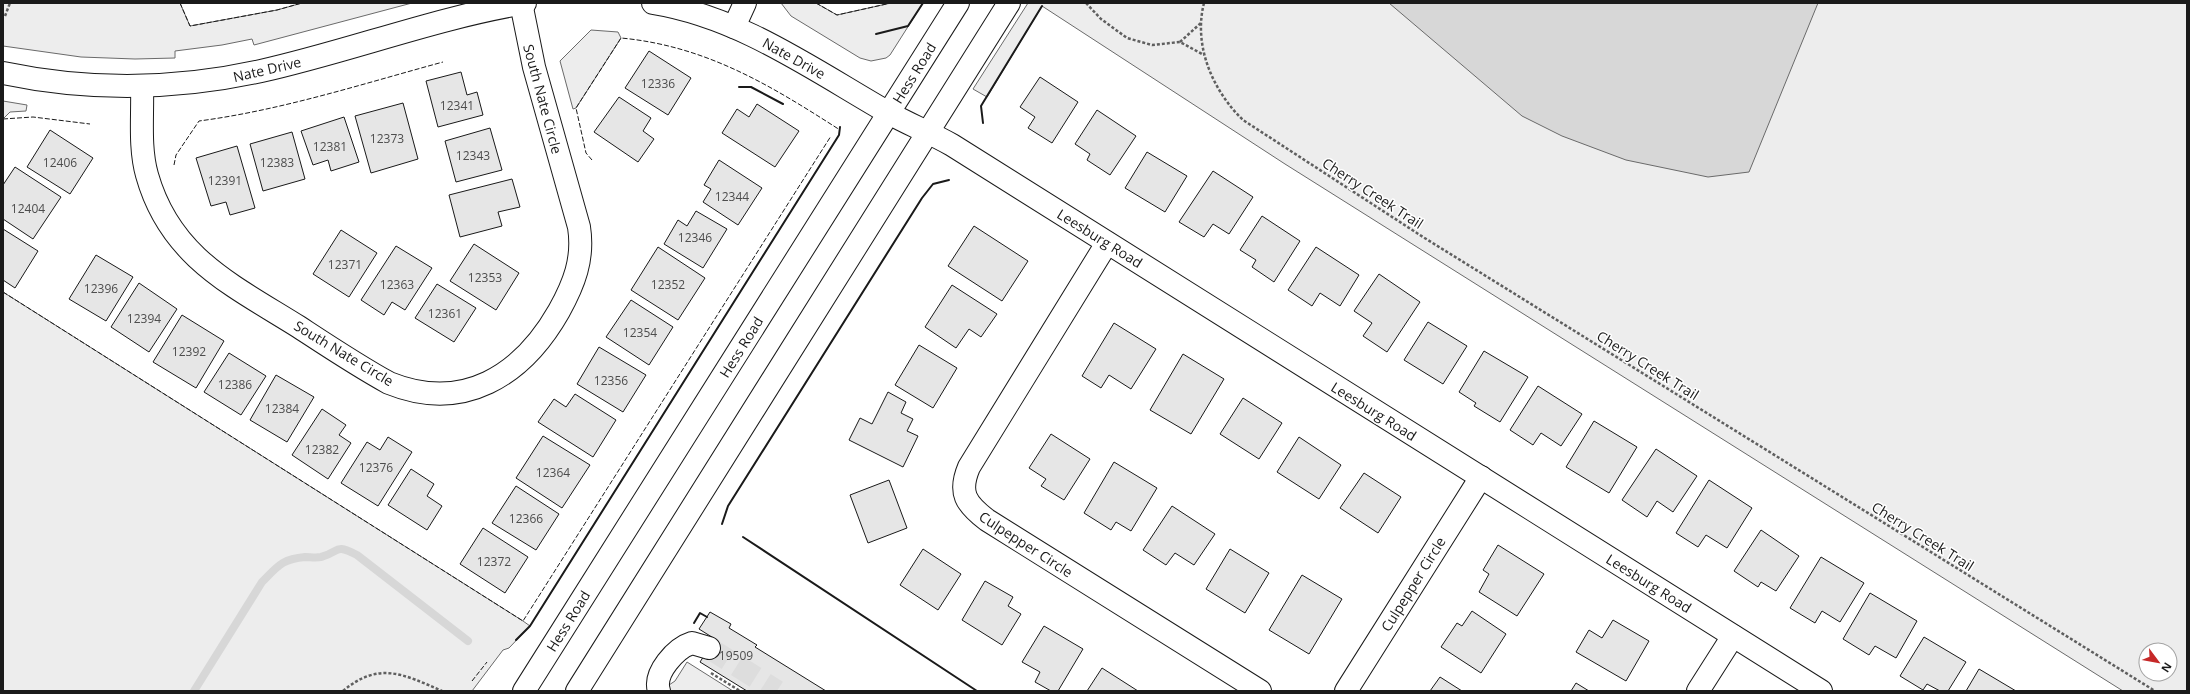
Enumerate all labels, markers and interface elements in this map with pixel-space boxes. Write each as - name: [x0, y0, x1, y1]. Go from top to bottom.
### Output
- street label: Nate Drive: [759, 33, 829, 83]
- street label: Hess Road: [888, 39, 940, 107]
- street label: South Nate Circle: [519, 42, 567, 156]
- street label: Nate Drive: [231, 52, 303, 86]
- house number: 12336: [641, 75, 675, 92]
- house number: 12341: [440, 97, 474, 114]
- house number: 12373: [370, 130, 404, 147]
- house number: 12381: [313, 138, 347, 155]
- house number: 12343: [456, 147, 490, 164]
- street label: Cherry Creek Trail: [1319, 153, 1427, 233]
- house number: 12406: [43, 154, 77, 171]
- house number: 12383: [260, 154, 294, 171]
- house number: 12391: [208, 172, 242, 189]
- house number: 12344: [715, 188, 749, 205]
- house number: 12404: [11, 200, 45, 217]
- street label: Leesburg Road: [1054, 204, 1146, 272]
- house number: 12346: [678, 229, 712, 246]
- house number: 12371: [328, 256, 362, 273]
- house number: 12353: [468, 269, 502, 286]
- house number: 12363: [380, 276, 414, 293]
- house number: 12352: [651, 276, 685, 293]
- house number: 12396: [84, 280, 118, 297]
- house number: 12361: [428, 305, 462, 322]
- house number: 12394: [127, 310, 161, 327]
- street label: Hess Road: [715, 313, 767, 381]
- street label: South Nate Circle: [291, 316, 397, 390]
- house number: 12354: [623, 324, 657, 341]
- street label: Cherry Creek Trail: [1593, 326, 1703, 404]
- house number: 12392: [172, 343, 206, 360]
- house number: 12356: [594, 372, 628, 389]
- house number: 12386: [218, 376, 252, 393]
- street label: Leesburg Road: [1328, 377, 1420, 445]
- house number: 12384: [265, 400, 299, 417]
- house number: 12382: [305, 441, 339, 458]
- house number: 12376: [359, 459, 393, 476]
- house number: 12364: [536, 464, 570, 481]
- street label: Cherry Creek Trail: [1868, 497, 1978, 575]
- street label: Culpepper Circle: [976, 507, 1077, 581]
- house number: 12366: [509, 510, 543, 527]
- street label: Culpepper Circle: [1376, 533, 1450, 635]
- street label: Leesburg Road: [1603, 549, 1695, 617]
- house number: 12372: [477, 553, 511, 570]
- street label: Hess Road: [542, 587, 594, 655]
- north arrow: [2138, 642, 2178, 682]
- house number: 19509: [719, 647, 753, 664]
- text: N: [2158, 660, 2176, 675]

